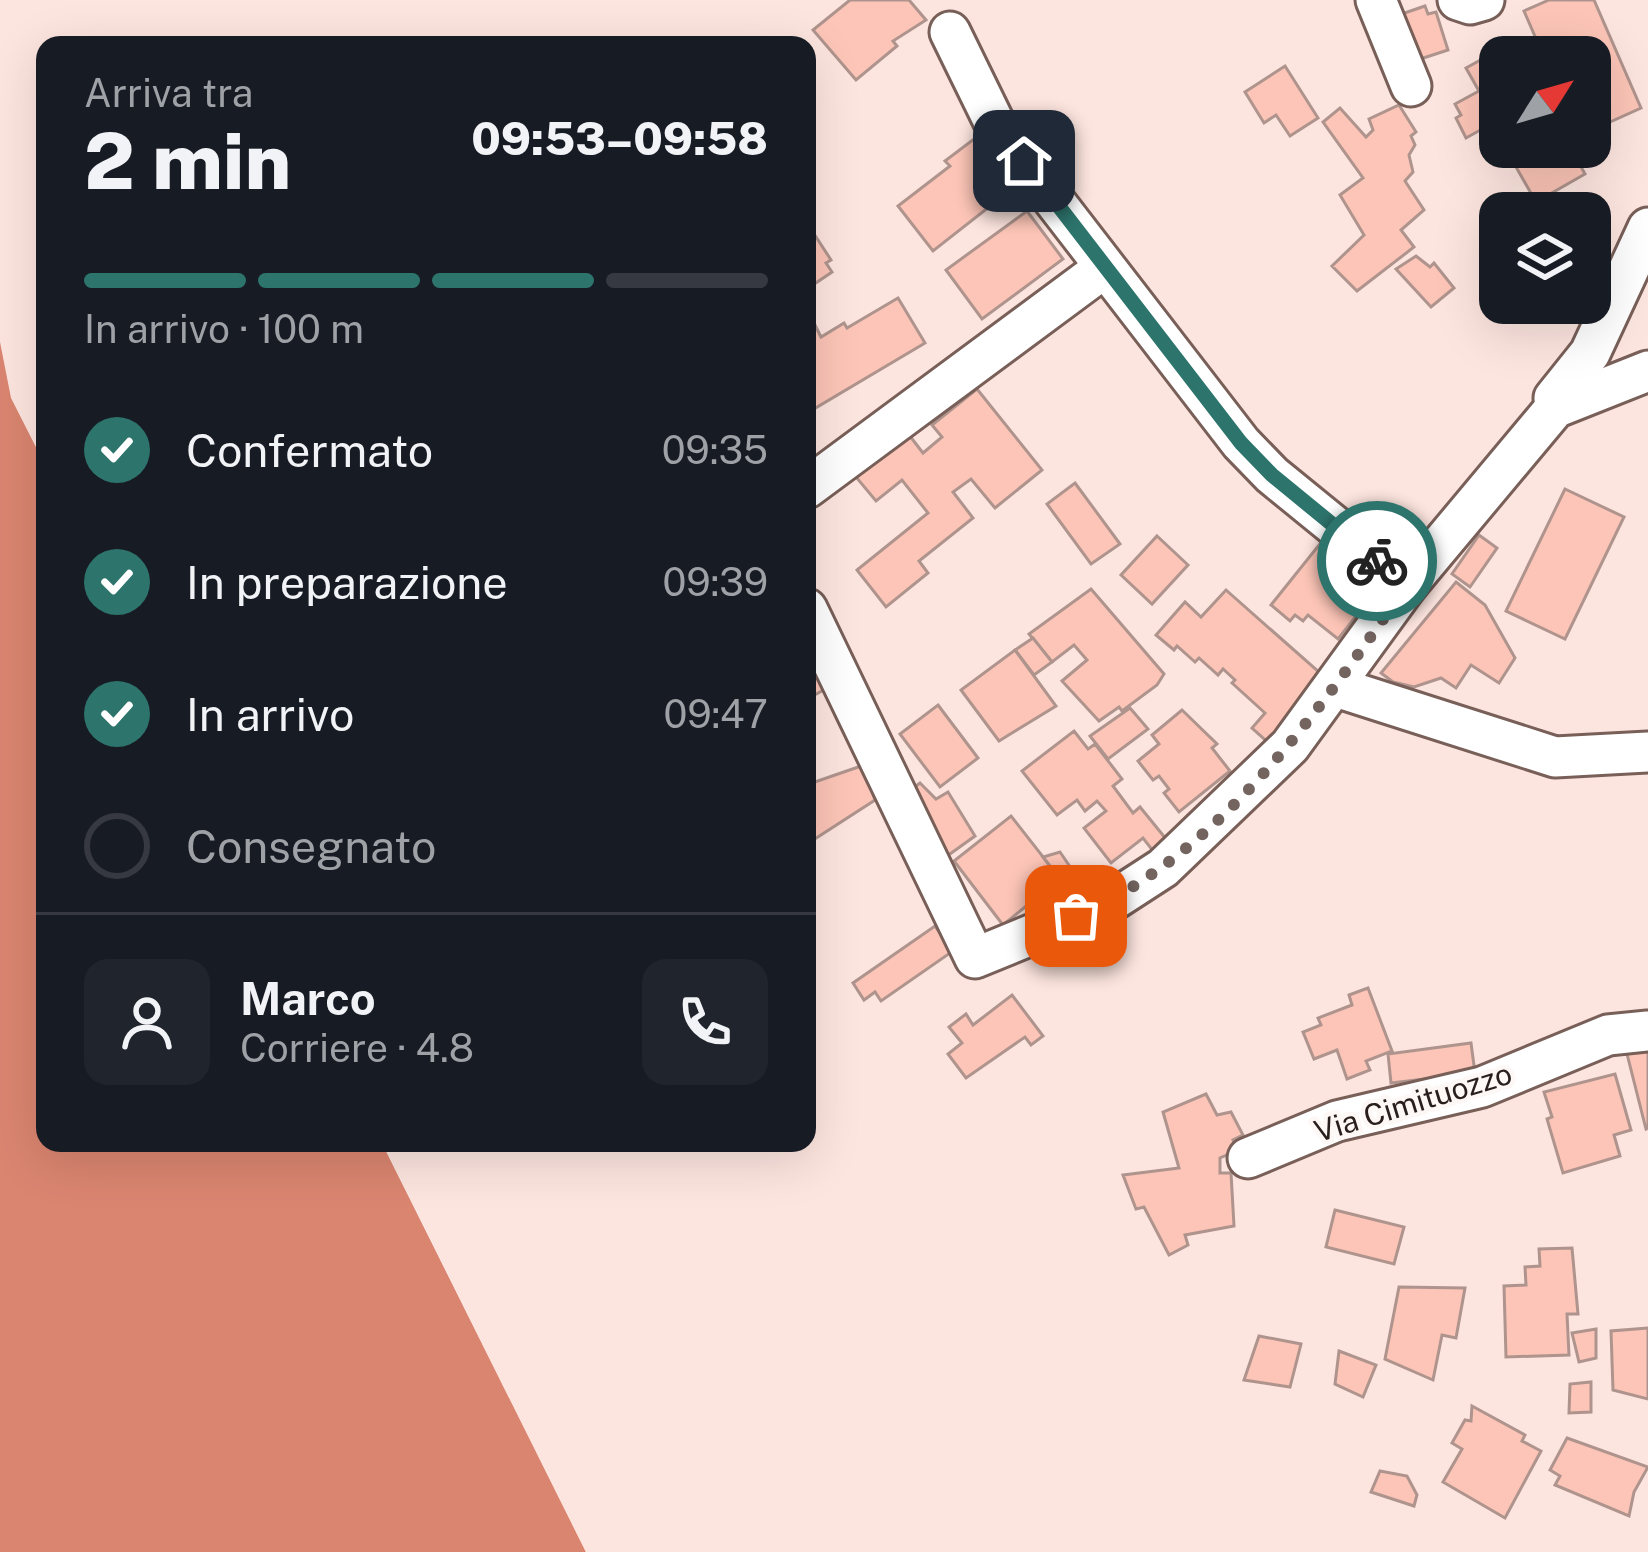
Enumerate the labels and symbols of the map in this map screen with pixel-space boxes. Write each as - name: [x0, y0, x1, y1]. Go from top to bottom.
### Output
- north arrow: [1479, 36, 1611, 168]
- pin: [973, 110, 1075, 212]
- courier: [1317, 501, 1437, 621]
- pin: [1025, 865, 1127, 967]
- street label: Via Cimituozzo: [1310, 1055, 1516, 1149]

